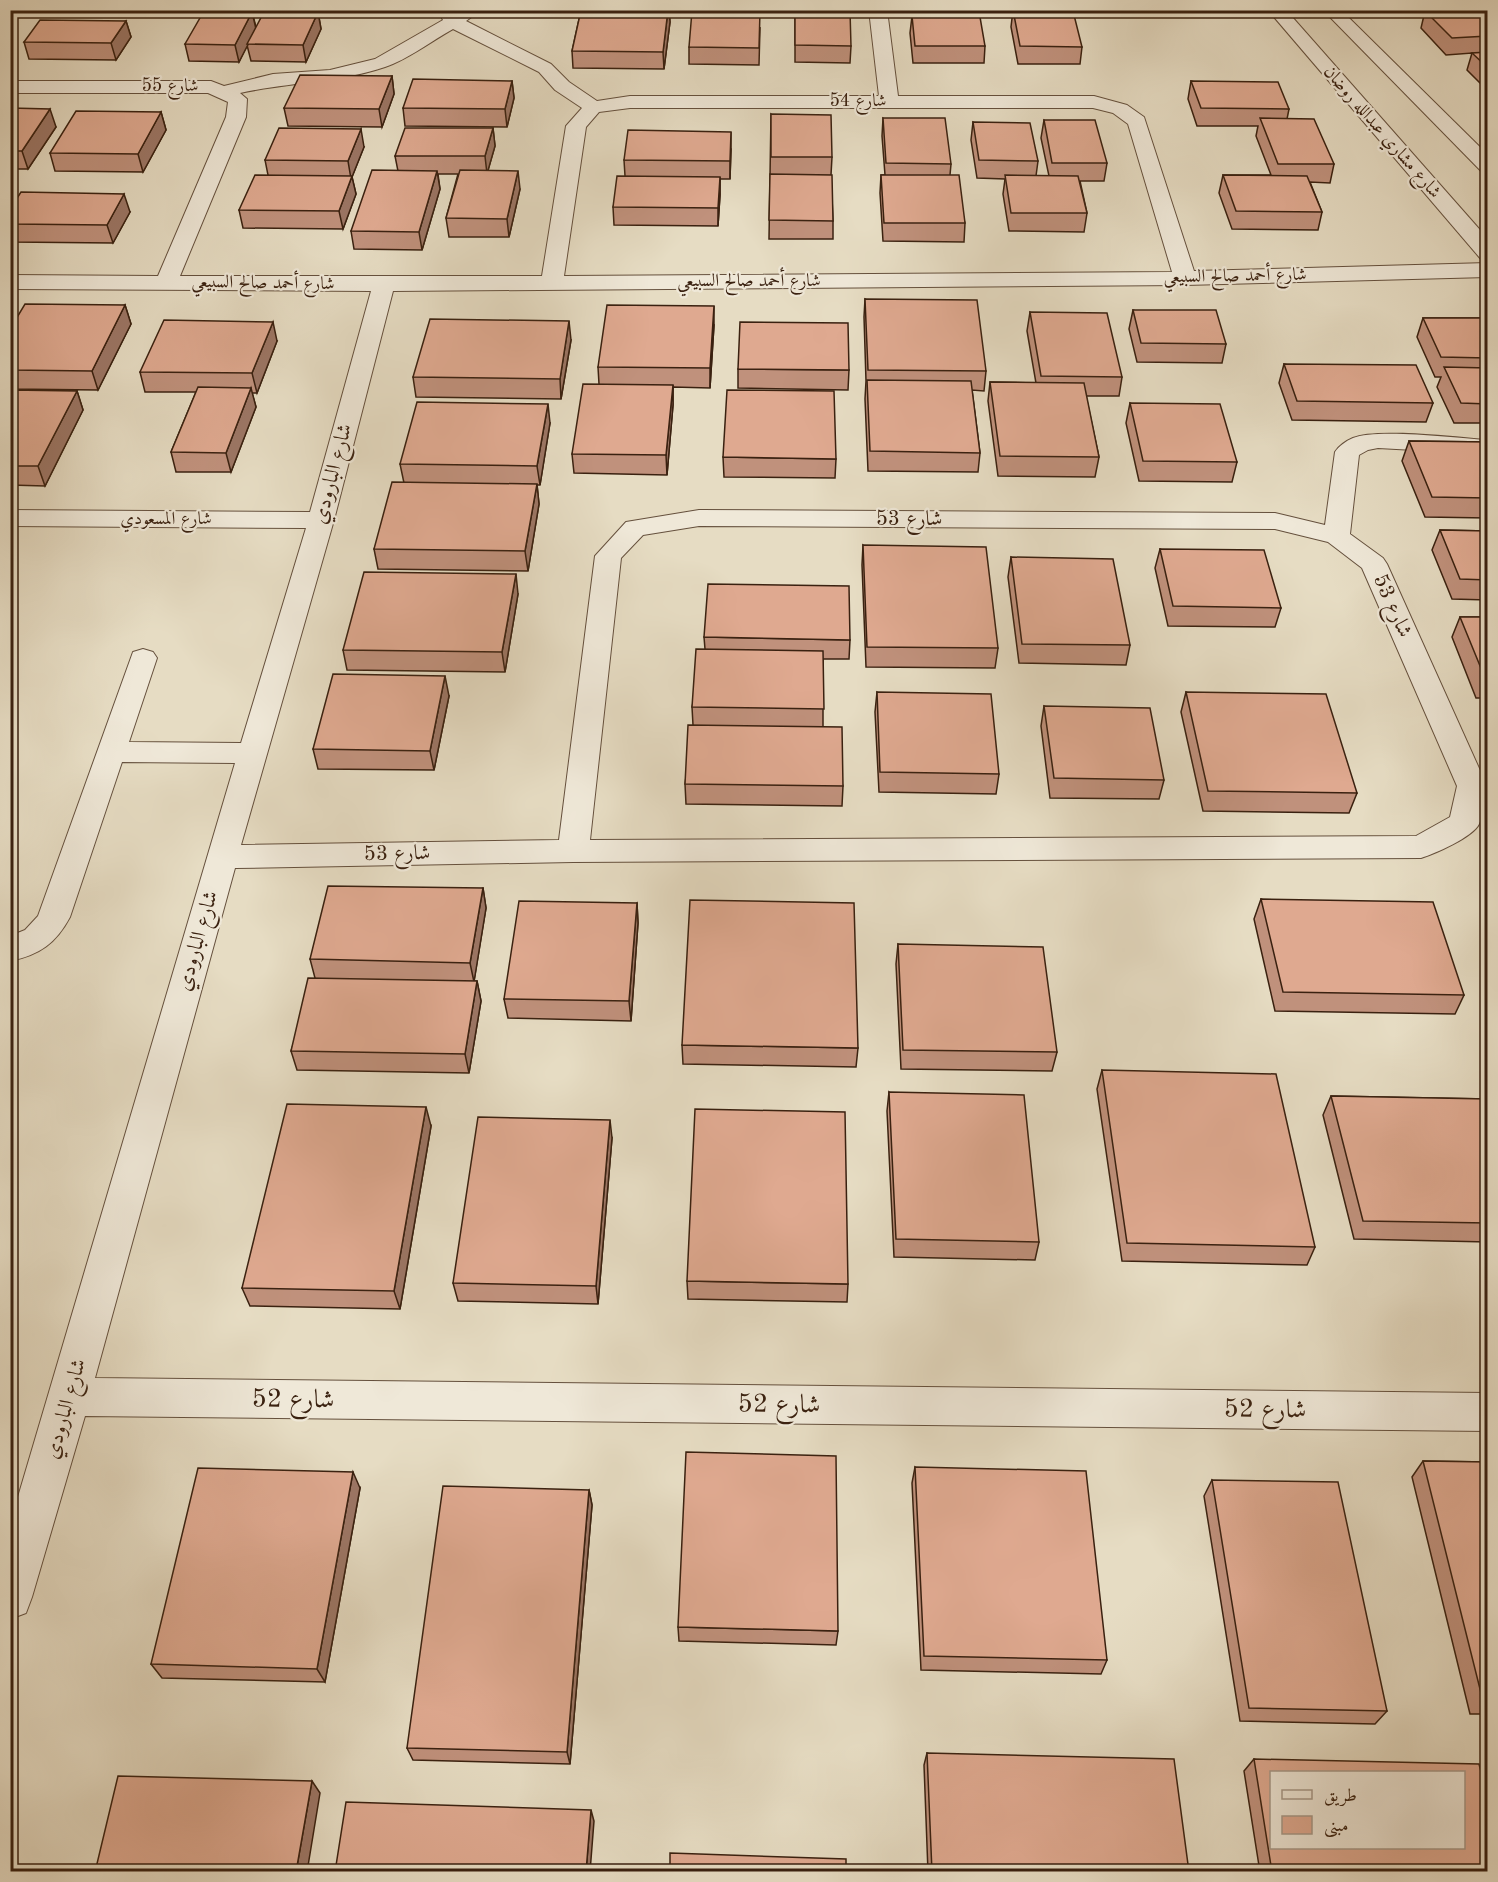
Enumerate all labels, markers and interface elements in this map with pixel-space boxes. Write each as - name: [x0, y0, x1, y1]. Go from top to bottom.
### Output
- street label: شارع مشاري عبدالله روضان: [1316, 62, 1444, 205]
- street label: شارع 55: [141, 77, 199, 100]
- street label: شارع 54: [829, 92, 887, 115]
- street label: شارع أحمد صالح السبيعي: [1163, 261, 1307, 293]
- street label: شارع أحمد صالح السبيعي: [677, 267, 821, 297]
- street label: شارع أحمد صالح السبيعي: [191, 268, 335, 300]
- street label: شارع البارودي: [310, 422, 362, 528]
- street label: شارع 53: [876, 509, 942, 536]
- street label: شارع المسعودي: [120, 510, 212, 533]
- street label: شارع 53: [1363, 571, 1415, 643]
- street label: شارع 53: [363, 843, 431, 871]
- street label: شارع البارودي: [174, 889, 228, 995]
- street label: شارع البارودي: [42, 1357, 96, 1463]
- street label: شارع 52: [251, 1386, 335, 1421]
- street label: شارع 52: [737, 1391, 821, 1426]
- street label: شارع 52: [1223, 1396, 1307, 1431]
- legend: [1270, 1771, 1465, 1849]
- text: طريق: [1324, 1787, 1357, 1807]
- text: مبنى: [1324, 1817, 1349, 1838]

